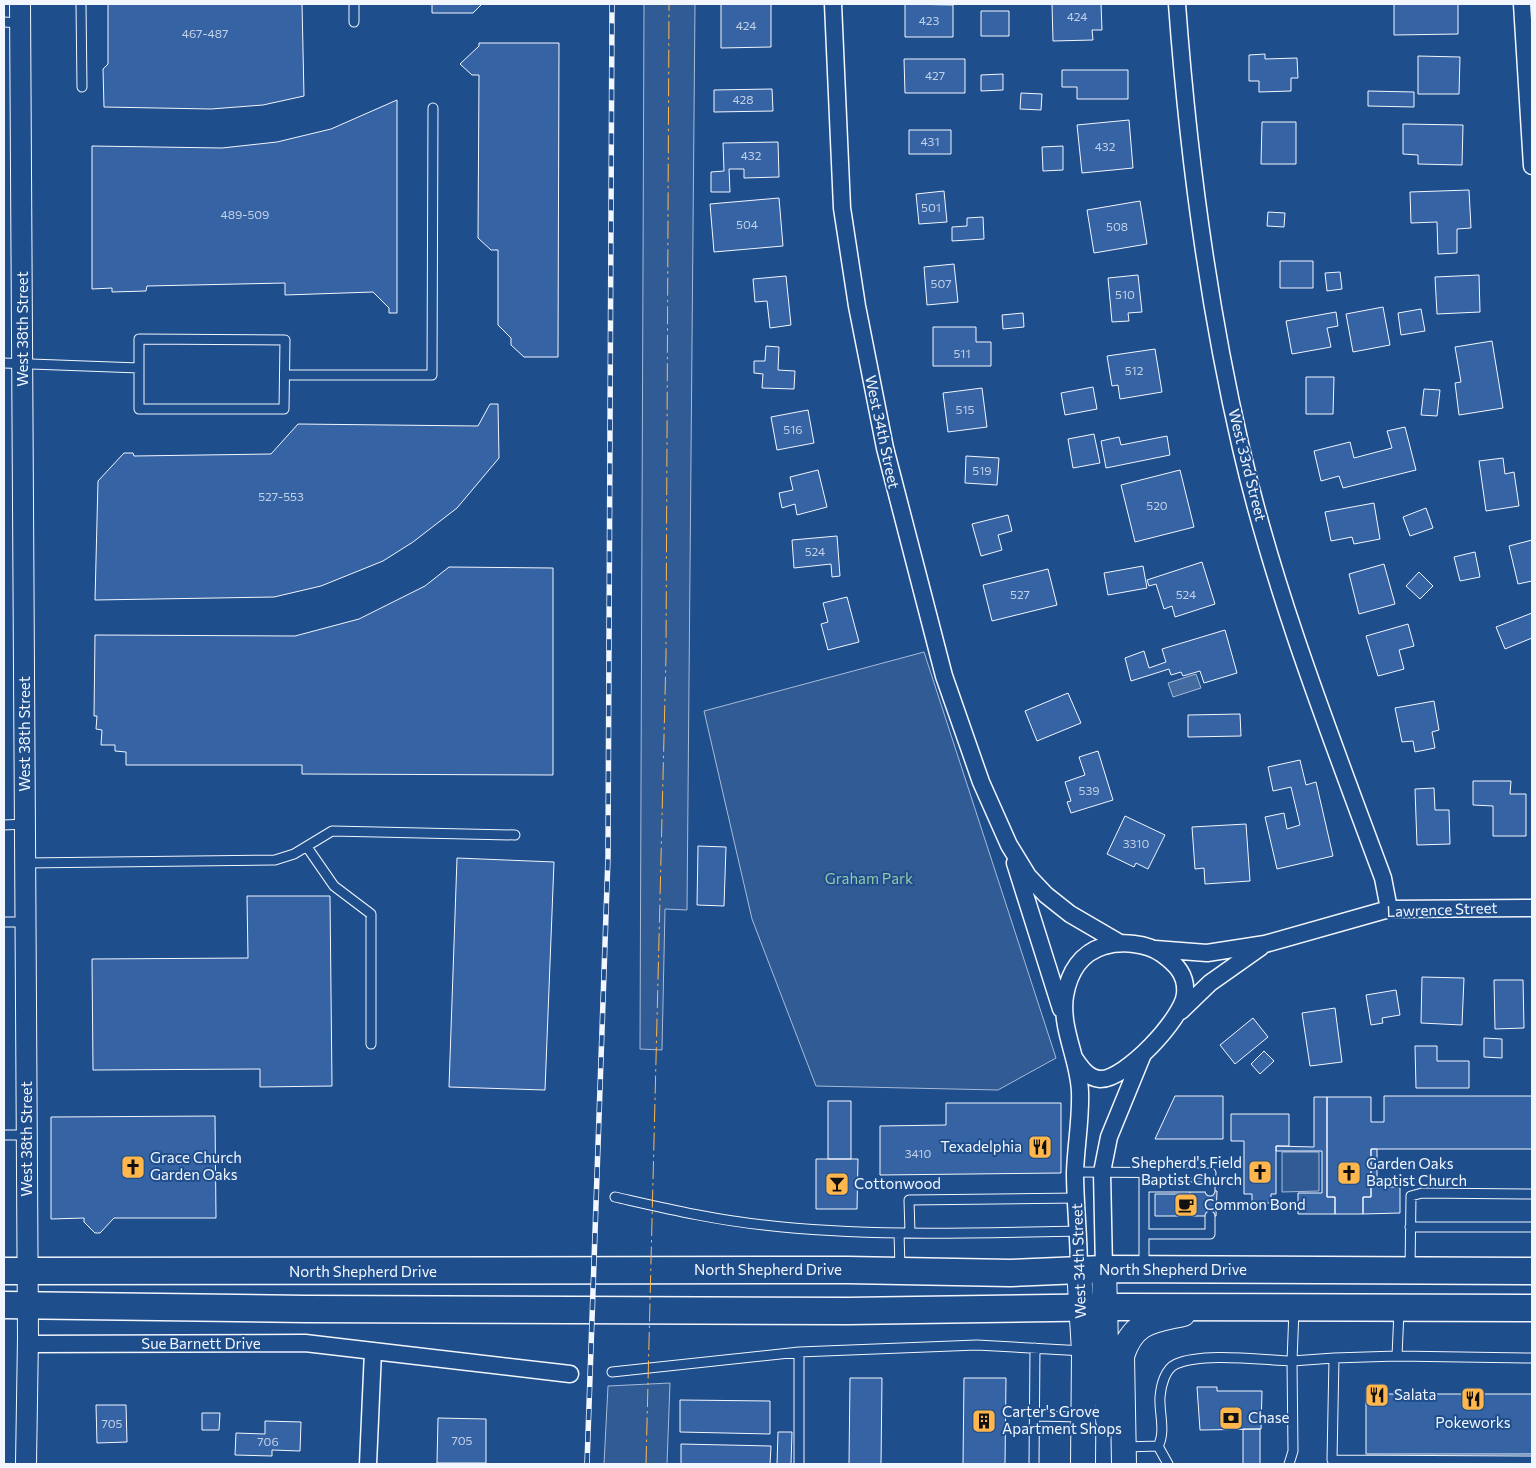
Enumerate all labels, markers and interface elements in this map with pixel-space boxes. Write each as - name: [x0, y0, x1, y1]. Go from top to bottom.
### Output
- house number: 424: [1067, 9, 1087, 23]
- house number: 423: [919, 13, 939, 27]
- house number: 424: [736, 18, 756, 32]
- house number: 467-487: [182, 26, 228, 40]
- house number: 427: [925, 68, 945, 82]
- house number: 428: [733, 92, 753, 106]
- house number: 431: [920, 134, 940, 148]
- house number: 432: [1095, 139, 1116, 153]
- house number: 432: [741, 148, 762, 162]
- house number: 501: [921, 200, 941, 214]
- house number: 489-509: [221, 207, 269, 221]
- house number: 504: [736, 217, 758, 231]
- house number: 508: [1106, 219, 1128, 233]
- street label: West 38th Street: [13, 271, 31, 387]
- house number: 507: [930, 276, 952, 290]
- house number: 510: [1115, 287, 1135, 301]
- house number: 511: [953, 346, 971, 360]
- house number: 512: [1125, 363, 1144, 377]
- street label: West 34th Street: [862, 373, 904, 490]
- house number: 515: [956, 402, 975, 416]
- street label: West 33rd Street: [1225, 407, 1271, 523]
- house number: 516: [783, 422, 803, 436]
- house number: 519: [972, 463, 992, 477]
- house number: 527-553: [258, 489, 304, 503]
- house number: 520: [1146, 498, 1168, 512]
- house number: 524: [805, 544, 825, 558]
- house number: 527: [1010, 587, 1030, 601]
- house number: 524: [1176, 587, 1196, 601]
- street label: West 38th Street: [15, 676, 33, 792]
- house number: 539: [1078, 783, 1100, 797]
- house number: 3310: [1123, 836, 1149, 850]
- park label: Graham Park: [825, 869, 913, 887]
- street label: Lawrence Street: [1386, 898, 1498, 920]
- street label: West 38th Street: [17, 1081, 35, 1197]
- restaurant icon: Texadelphia: [1027, 1134, 1053, 1160]
- place label: Texadelphia: [940, 1137, 1022, 1155]
- house number: 3410: [905, 1146, 931, 1160]
- place label: Grace Church Garden Oaks: [150, 1148, 242, 1183]
- place label: Shepherd's Field Baptist Church: [1131, 1153, 1242, 1188]
- church icon: Grace Church Garden Oaks: [120, 1154, 146, 1180]
- place label: Garden Oaks Baptist Church: [1366, 1154, 1467, 1189]
- church icon: Shepherd's Field Baptist Church: [1247, 1159, 1273, 1185]
- church icon: Garden Oaks Baptist Church: [1336, 1160, 1362, 1186]
- bar icon: Cottonwood: [824, 1171, 850, 1197]
- place label: Cottonwood: [854, 1174, 941, 1192]
- cafe icon: Common Bond: [1173, 1192, 1199, 1218]
- place label: Common Bond: [1204, 1195, 1306, 1213]
- street label: West 34th Street: [1067, 1203, 1089, 1319]
- street label: North Shepherd Drive: [694, 1260, 842, 1278]
- street label: North Shepherd Drive: [1099, 1260, 1247, 1278]
- street label: North Shepherd Drive: [289, 1262, 437, 1280]
- street label: Sue Barnett Drive: [141, 1334, 261, 1352]
- restaurant icon: Salata: [1364, 1382, 1390, 1408]
- place label: Salata: [1394, 1385, 1436, 1403]
- restaurant icon: Pokeworks: [1460, 1386, 1486, 1412]
- place label: Carter's Grove Apartment Shops: [1002, 1402, 1122, 1437]
- bank icon: Chase: [1218, 1405, 1244, 1431]
- building icon: Carter's Grove Apartment Shops: [971, 1408, 997, 1434]
- place label: Chase: [1248, 1408, 1290, 1426]
- place label: Pokeworks: [1435, 1413, 1511, 1431]
- house number: 705: [101, 1416, 123, 1430]
- house number: 705: [451, 1433, 473, 1447]
- house number: 706: [257, 1434, 279, 1448]

